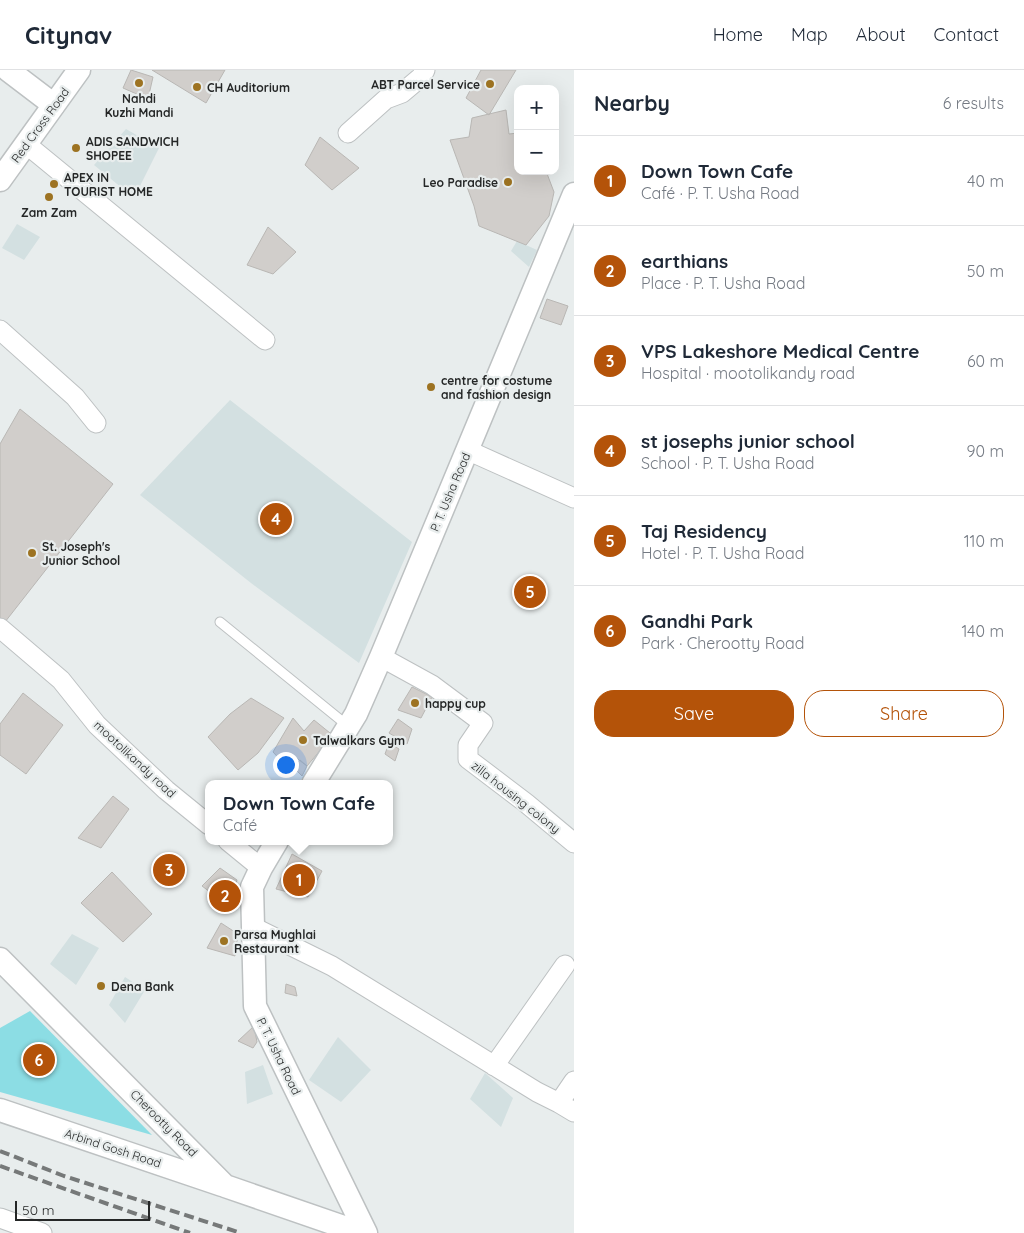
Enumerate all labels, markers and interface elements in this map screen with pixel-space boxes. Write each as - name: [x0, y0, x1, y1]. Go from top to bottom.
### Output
- text: Citynav: [25, 20, 112, 50]
- text: Home: [713, 23, 763, 46]
- text: Map: [791, 23, 828, 46]
- text: About: [856, 23, 906, 46]
- text: Contact: [934, 23, 999, 46]
- marker: Nahdi Kuzhi Mandi: [133, 77, 145, 89]
- place label: ABT Parcel Service: [371, 77, 480, 92]
- marker: ABT Parcel Service: [484, 78, 496, 90]
- place label: CH Auditorium: [207, 80, 290, 95]
- marker: CH Auditorium: [191, 81, 203, 93]
- street label: Red Cross Road: [8, 85, 72, 165]
- map controls: [514, 85, 559, 175]
- button: +: [514, 85, 559, 130]
- text: Nearby: [594, 90, 670, 116]
- place label: Nahdi Kuzhi Mandi: [105, 91, 174, 120]
- text: 6 results: [943, 93, 1004, 113]
- button: −: [514, 130, 559, 175]
- place label: ADIS SANDWICH SHOPEE: [86, 134, 179, 163]
- marker: ADIS SANDWICH SHOPEE: [70, 142, 82, 154]
- text: Down Town Cafe: [641, 159, 793, 183]
- place label: APEX IN TOURIST HOME: [64, 170, 153, 199]
- text: 1: [607, 171, 613, 191]
- text: 40 m: [967, 171, 1004, 191]
- place label: Leo Paradise: [423, 175, 498, 190]
- marker: Leo Paradise: [502, 176, 514, 188]
- marker: APEX IN TOURIST HOME: [48, 178, 60, 190]
- text: Café · P. T. Usha Road: [641, 183, 800, 203]
- marker: Zam Zam: [43, 191, 55, 203]
- place label: Zam Zam: [21, 205, 77, 220]
- text: earthians: [641, 249, 728, 273]
- text: 2: [605, 261, 615, 281]
- text: 50 m: [967, 261, 1004, 281]
- text: Place · P. T. Usha Road: [641, 273, 805, 293]
- text: VPS Lakeshore Medical Centre: [641, 339, 919, 363]
- text: 3: [606, 351, 614, 371]
- text: 60 m: [967, 351, 1004, 371]
- text: Hospital · mootolikandy road: [641, 363, 855, 383]
- place label: centre for costume and fashion design: [441, 373, 552, 402]
- marker: centre for costume and fashion design: [425, 381, 437, 393]
- text: st josephs junior school: [641, 429, 855, 453]
- text: 4: [605, 441, 615, 461]
- text: 90 m: [967, 441, 1004, 461]
- street label: P. T. Usha Road: [427, 450, 473, 534]
- text: School · P. T. Usha Road: [641, 453, 815, 473]
- pin: 4: [260, 500, 292, 538]
- text: Taj Residency: [641, 519, 767, 543]
- text: 5: [605, 531, 615, 551]
- text: 110 m: [964, 531, 1004, 551]
- place label: St. Joseph's Junior School: [42, 539, 120, 568]
- text: Hotel · P. T. Usha Road: [641, 543, 804, 563]
- marker: St. Joseph's Junior School: [26, 547, 38, 559]
- pin: 5: [514, 573, 546, 611]
- text: Gandhi Park: [641, 609, 753, 633]
- text: 6: [606, 621, 614, 641]
- text: 140 m: [961, 621, 1004, 641]
- text: Park · Cherootty Road: [641, 633, 804, 653]
- button: Save: [594, 690, 794, 737]
- button: Share: [804, 690, 1004, 737]
- place label: happy cup: [425, 696, 486, 711]
- marker: happy cup: [409, 697, 421, 709]
- street label: mootolikandy road: [91, 717, 179, 801]
- place label: Talwalkars Gym: [313, 733, 405, 748]
- marker: Talwalkars Gym: [297, 734, 309, 746]
- your location: [273, 752, 299, 778]
- street label: zilla housing colony: [469, 758, 563, 836]
- popup: [205, 780, 393, 845]
- text: Down Town Cafe: [223, 791, 375, 815]
- text: Café: [223, 815, 257, 835]
- pin: 3: [153, 851, 185, 889]
- pin: 1: [283, 861, 315, 899]
- pin: 2: [209, 877, 241, 915]
- place label: Parsa Mughlai Restaurant: [234, 927, 316, 956]
- marker: Parsa Mughlai Restaurant: [218, 935, 230, 947]
- place label: Dena Bank: [111, 979, 174, 994]
- marker: Dena Bank: [95, 980, 107, 992]
- street label: P. T. Usha Road: [254, 1015, 304, 1097]
- pin: 6: [23, 1041, 55, 1079]
- street label: Cherootty Road: [127, 1086, 201, 1160]
- street label: Arbind Gosh Road: [63, 1125, 163, 1171]
- scale bar: [15, 1198, 150, 1221]
- text: 50 m: [22, 1201, 55, 1219]

